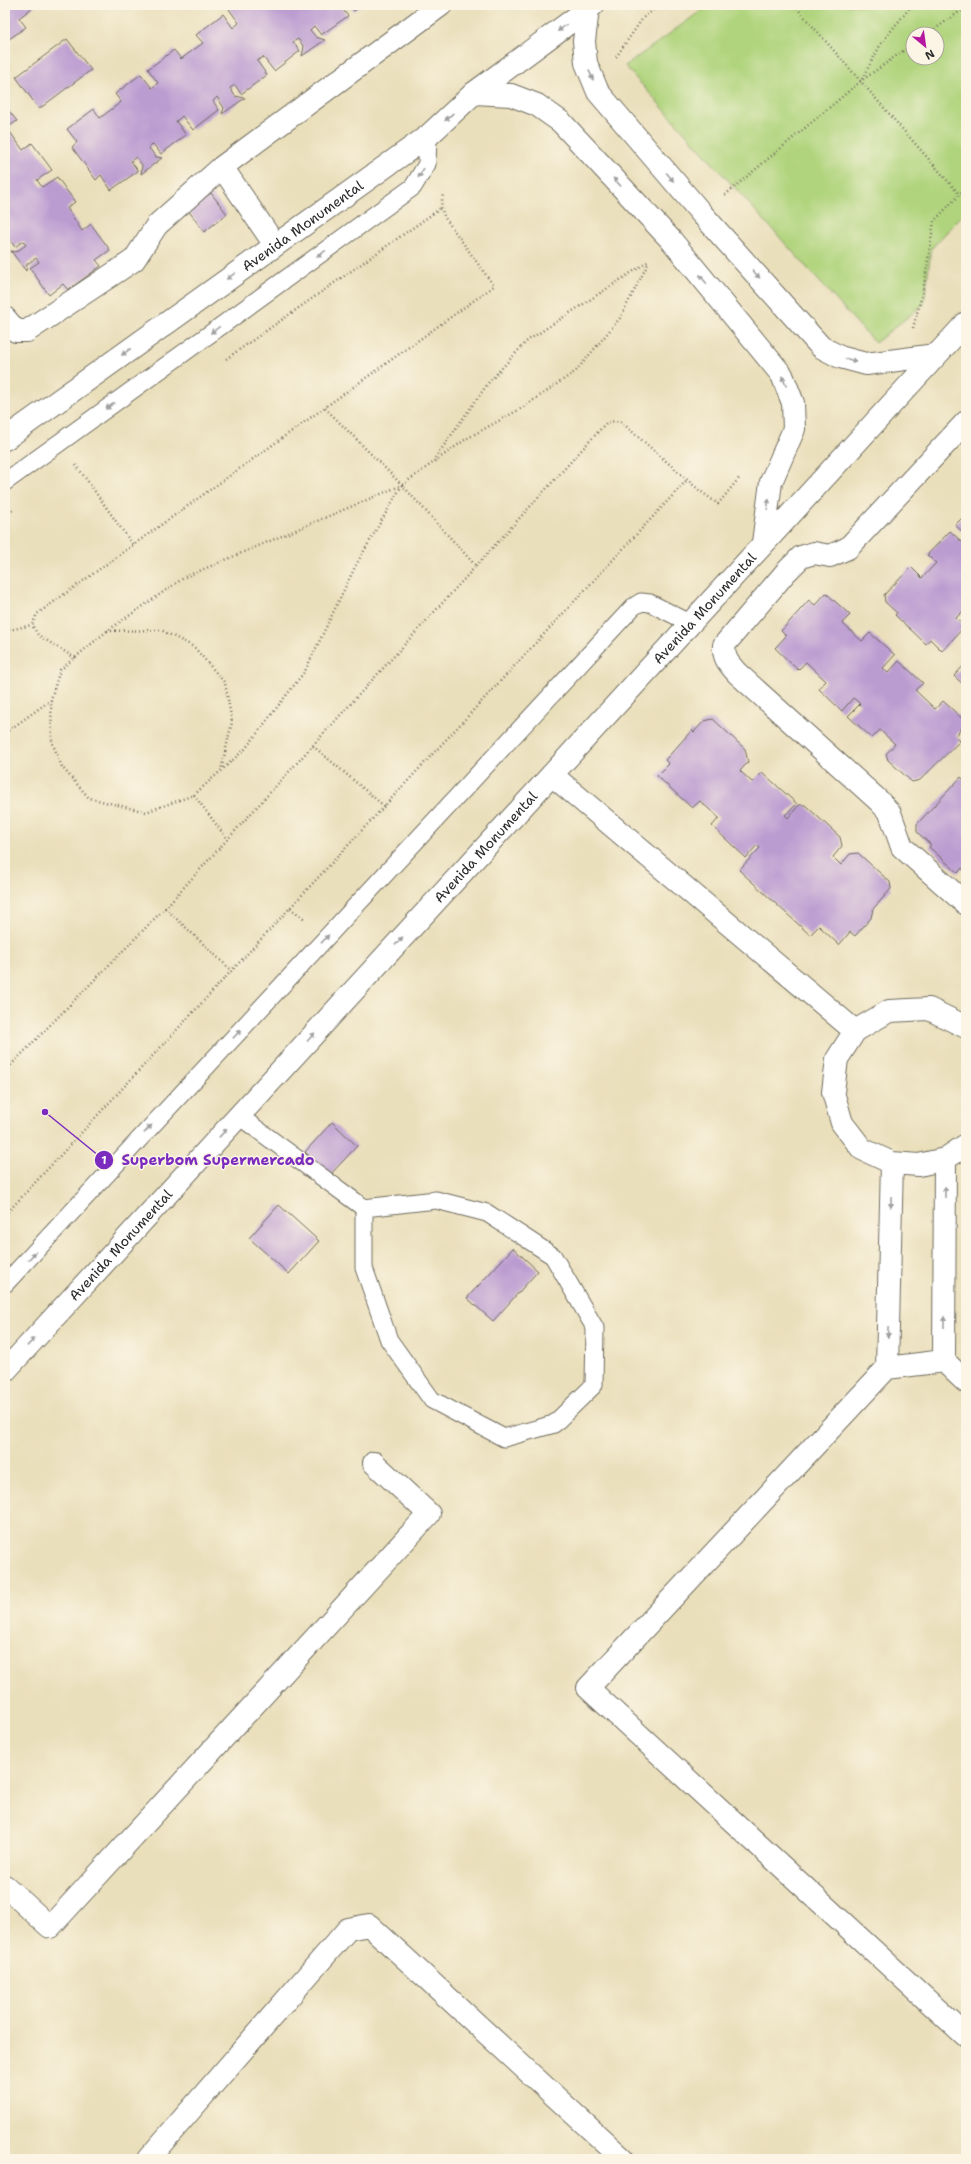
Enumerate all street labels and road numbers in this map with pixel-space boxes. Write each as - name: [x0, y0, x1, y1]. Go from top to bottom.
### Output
- street label: Avenida Monumental: [238, 176, 367, 275]
- street label: Avenida Monumental: [649, 548, 761, 668]
- street label: Avenida Monumental: [430, 787, 542, 906]
- street label: Avenida Monumental: [65, 1185, 177, 1304]

